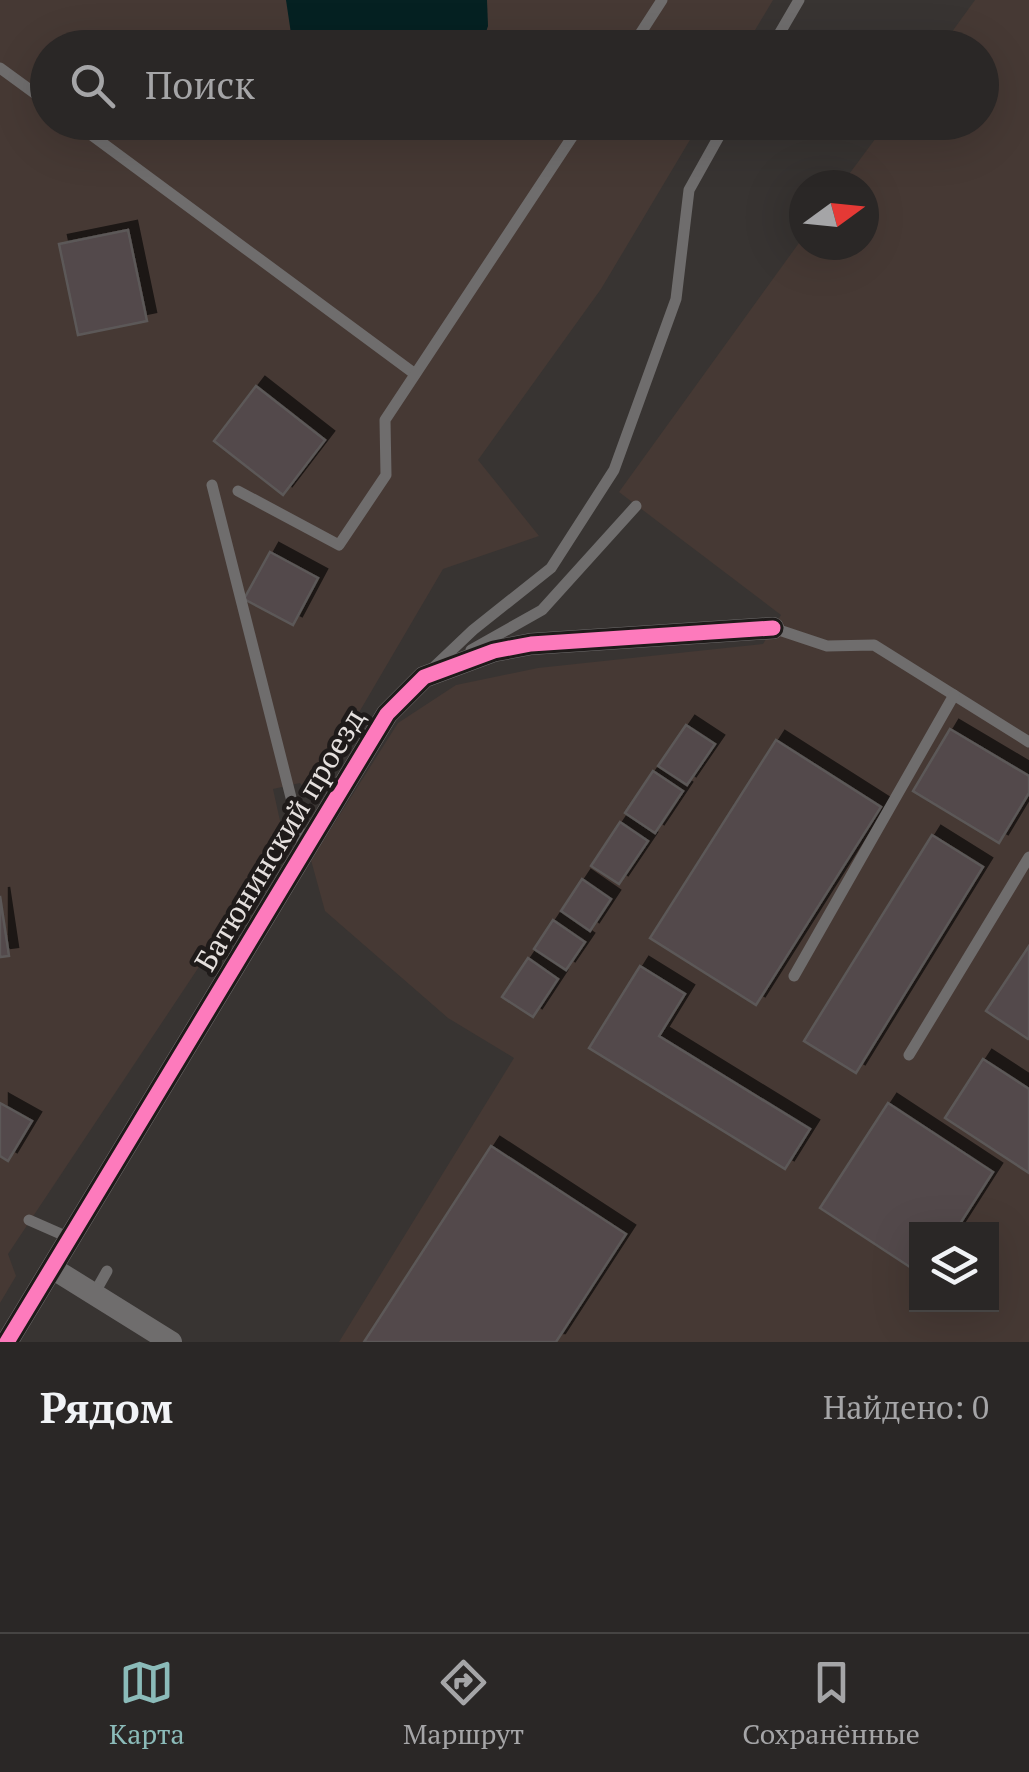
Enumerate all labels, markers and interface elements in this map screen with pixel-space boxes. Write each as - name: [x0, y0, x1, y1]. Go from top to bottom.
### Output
- search box: [30, 30, 999, 140]
- icon: search: [65, 58, 120, 113]
- text: Поиск: [145, 60, 255, 110]
- north arrow: [789, 170, 879, 260]
- street label: Батюнинский проезд: [185, 701, 373, 978]
- map controls: [909, 1222, 999, 1312]
- button: layers: [909, 1222, 999, 1312]
- text: Рядом: [40, 1379, 173, 1435]
- text: Найдено: 0: [823, 1386, 989, 1428]
- tab: Карта: [109, 1655, 185, 1752]
- tab: Маршрут: [403, 1655, 524, 1752]
- tab: Сохранённые: [742, 1655, 920, 1752]

